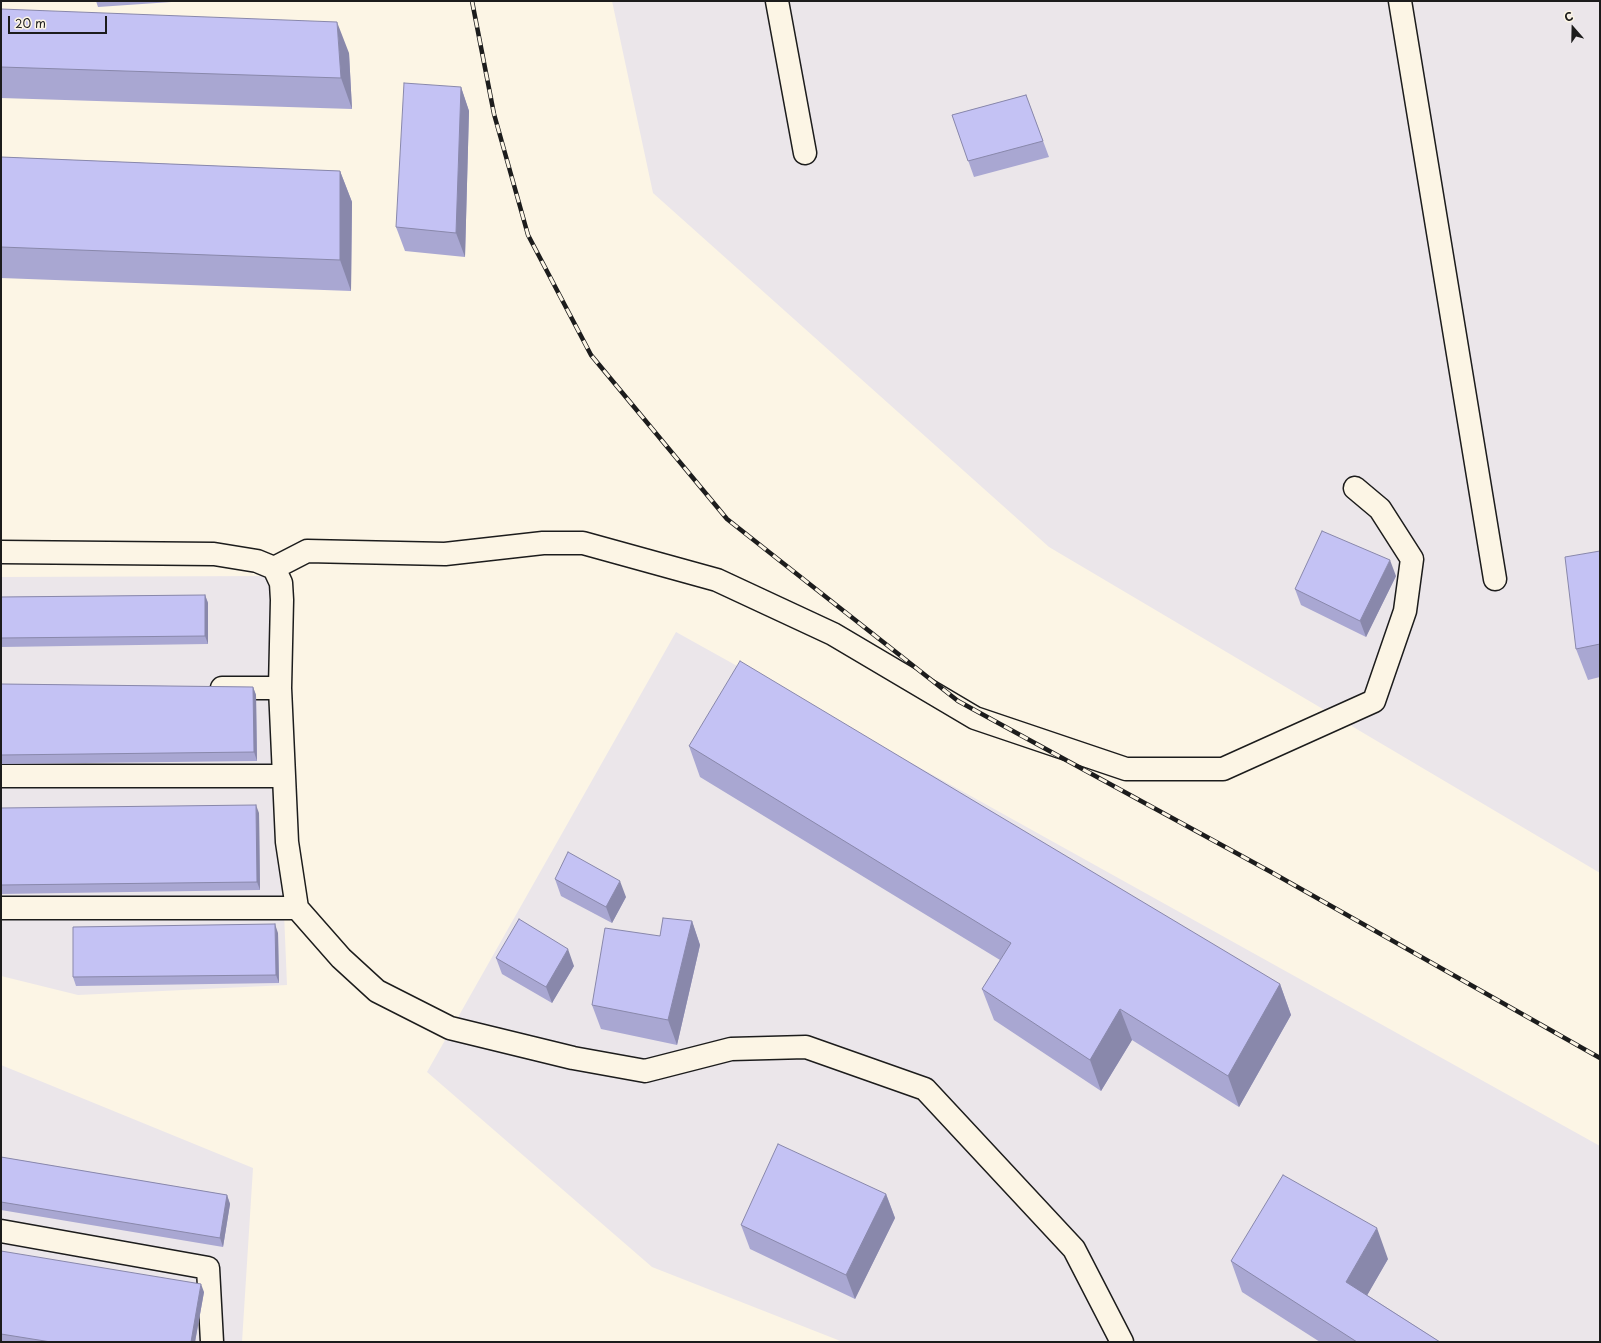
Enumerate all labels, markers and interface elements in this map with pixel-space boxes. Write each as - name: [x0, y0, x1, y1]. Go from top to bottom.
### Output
- text: С: [1562, 7, 1576, 26]
- scale bar: [10, 8, 109, 34]
- north arrow: [1553, 8, 1593, 48]
- text: 20 m: [15, 14, 46, 32]

